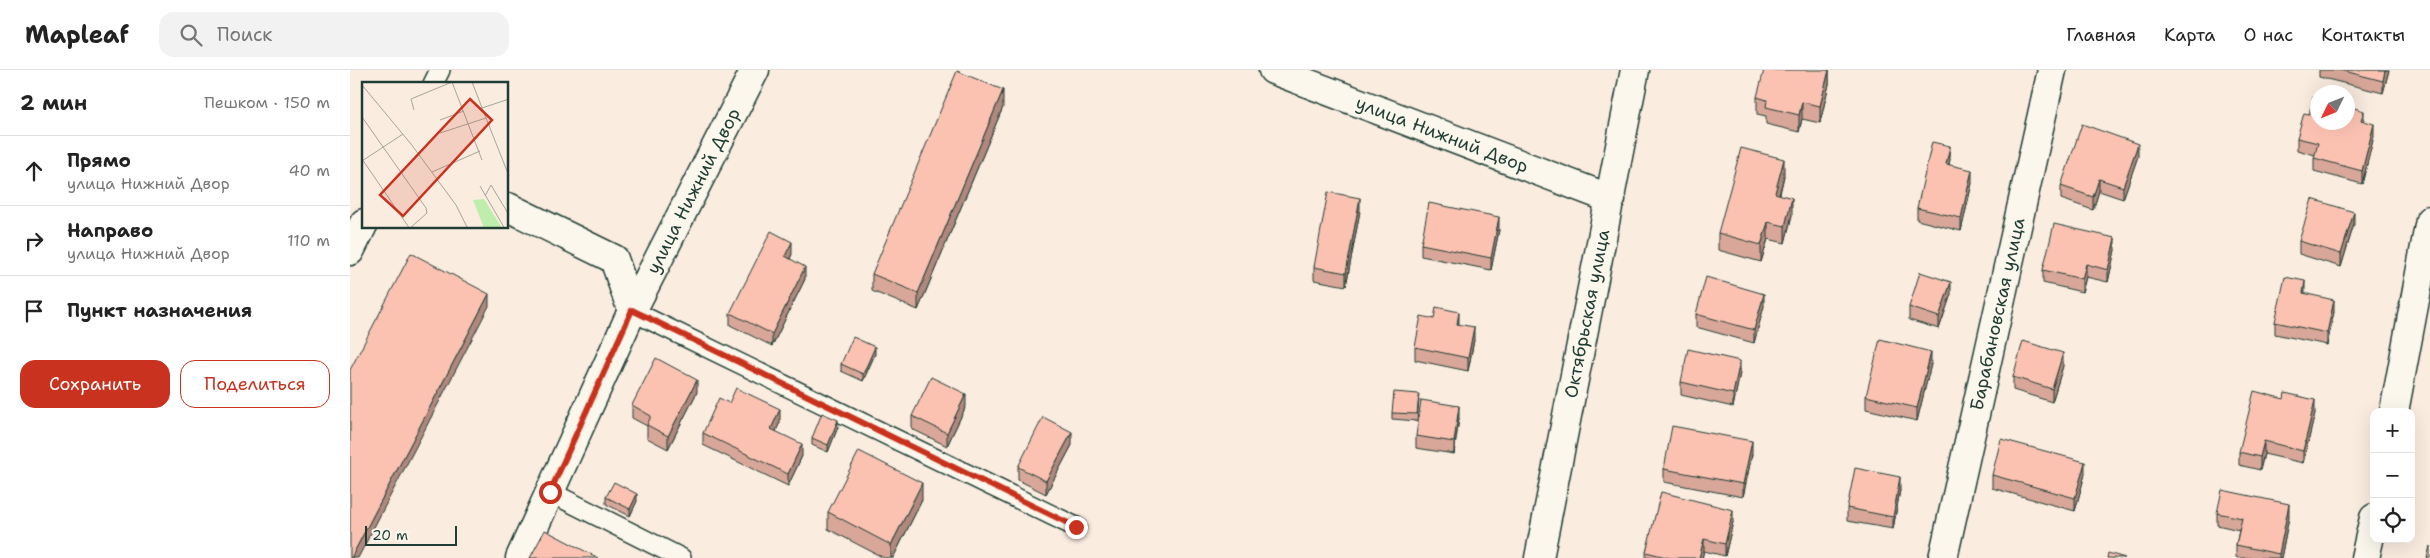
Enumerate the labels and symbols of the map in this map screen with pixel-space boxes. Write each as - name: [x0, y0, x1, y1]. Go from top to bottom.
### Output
- inset map: [362, 82, 509, 229]
- north arrow: [2310, 85, 2355, 130]
- street label: улица Нижний Двор: [1352, 91, 1532, 178]
- street label: улица Нижний Двор: [641, 104, 746, 278]
- street label: Барабановская улица: [1964, 215, 2031, 413]
- street label: Октябрьская улица: [1559, 227, 1615, 400]
- route start: [539, 481, 562, 504]
- route end: [1065, 516, 1088, 539]
- scale bar: [365, 523, 458, 546]

